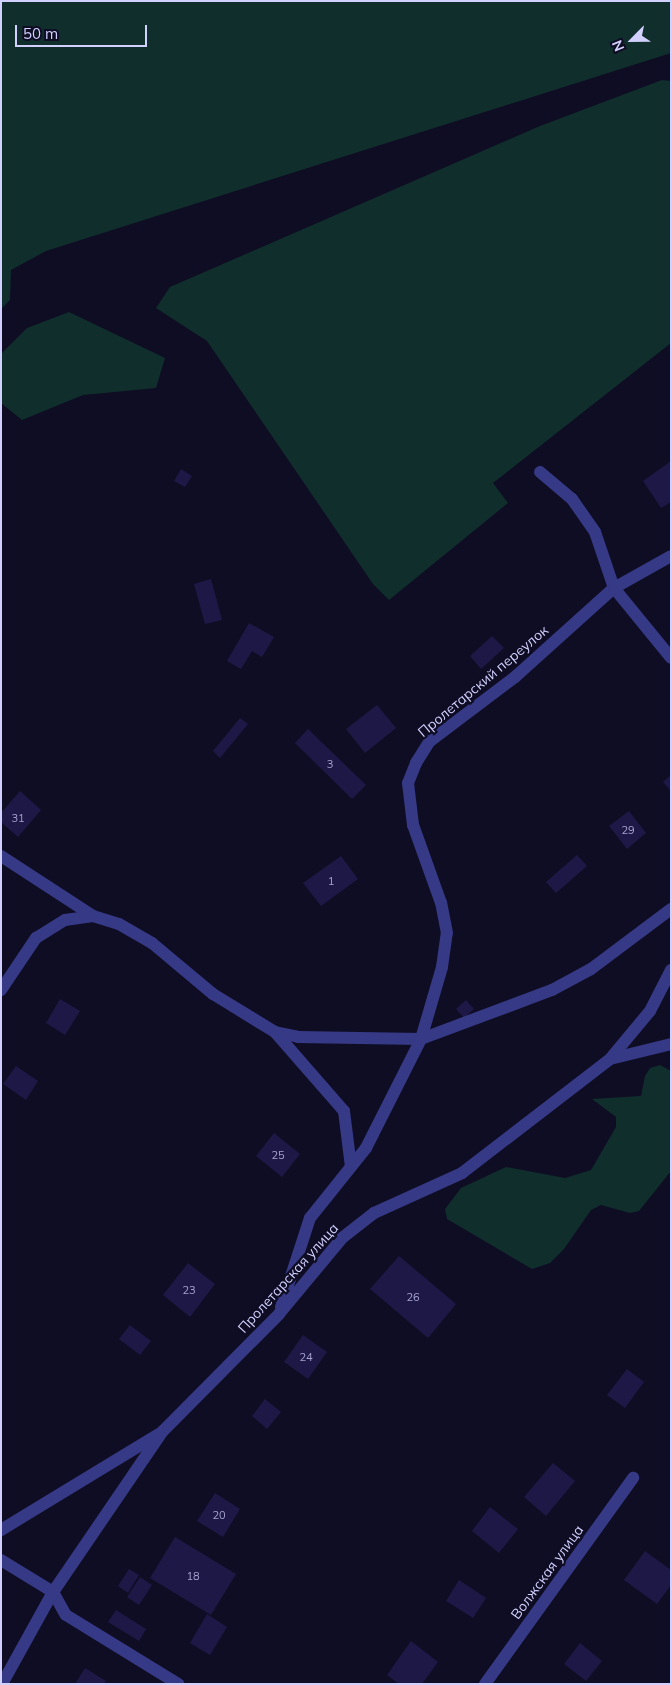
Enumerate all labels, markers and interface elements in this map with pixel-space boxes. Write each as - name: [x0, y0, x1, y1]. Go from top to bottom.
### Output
- scale bar: [18, 15, 150, 47]
- north arrow: [607, 15, 657, 65]
- text: 50 m: [23, 24, 58, 43]
- text: N: [608, 37, 629, 54]
- street label: Пролетарский переулок: [414, 622, 552, 740]
- house number: 3: [327, 757, 333, 771]
- house number: 31: [11, 811, 25, 825]
- house number: 29: [621, 823, 635, 837]
- house number: 1: [328, 874, 334, 888]
- house number: 25: [271, 1148, 285, 1162]
- street label: Пролетарская улица: [234, 1220, 342, 1336]
- house number: 23: [182, 1283, 196, 1297]
- house number: 26: [406, 1290, 420, 1304]
- house number: 24: [299, 1350, 313, 1364]
- house number: 20: [212, 1508, 226, 1522]
- street label: Волжская улица: [507, 1522, 587, 1622]
- house number: 18: [186, 1569, 200, 1583]

